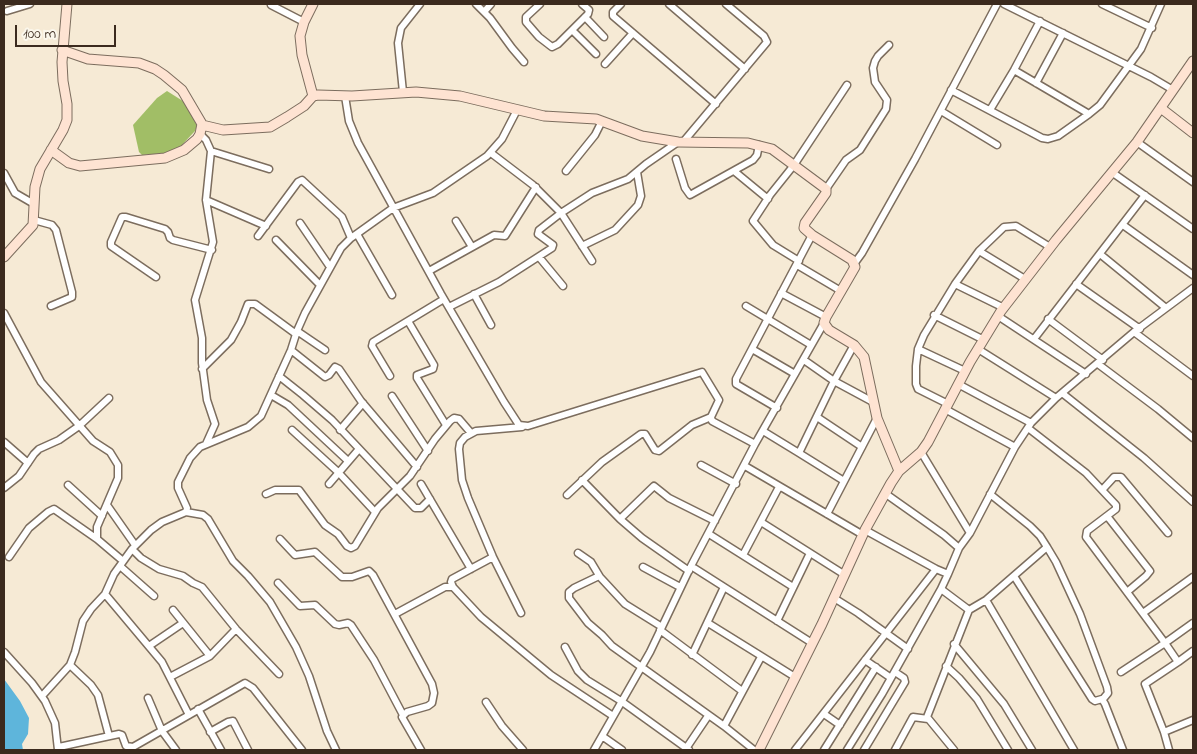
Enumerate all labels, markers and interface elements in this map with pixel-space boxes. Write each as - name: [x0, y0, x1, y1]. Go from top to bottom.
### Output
- scale bar: [18, 15, 119, 47]
- text: 100 m: [23, 23, 56, 45]

